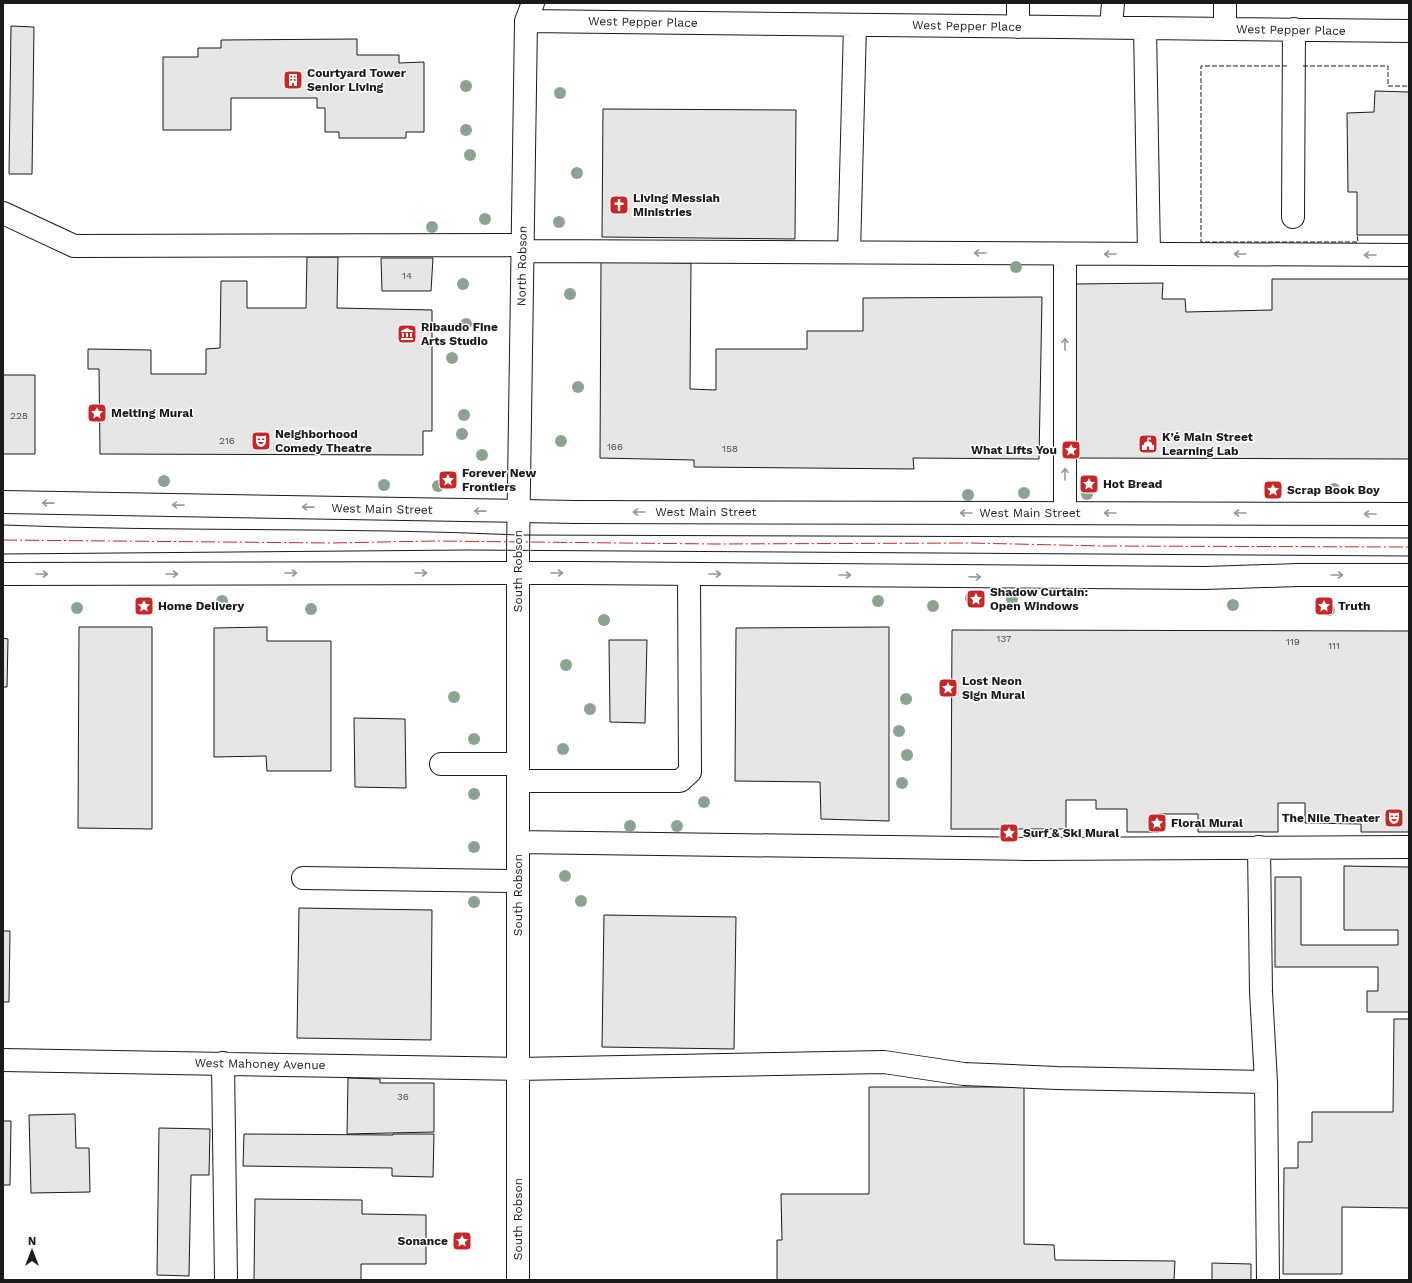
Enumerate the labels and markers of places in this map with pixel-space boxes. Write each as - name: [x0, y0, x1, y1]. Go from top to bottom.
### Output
- place label: Courtyard Tower Senior Living: [307, 66, 407, 94]
- building icon: Courtyard Tower Senior Living: [282, 69, 304, 91]
- place label: Living Messiah Ministries: [633, 191, 720, 219]
- church icon: Living Messiah Ministries: [608, 194, 630, 216]
- place label: Ribaudo Fine Arts Studio: [421, 320, 498, 348]
- museum icon: Ribaudo Fine Arts Studio: [396, 323, 418, 345]
- place icon: Melting Mural: [86, 402, 108, 424]
- place label: Melting Mural: [111, 406, 193, 420]
- place label: Neighborhood Comedy Theatre: [275, 427, 372, 455]
- theatre icon: Neighborhood Comedy Theatre: [250, 430, 272, 452]
- place label: K’é Main Street Learning Lab: [1162, 430, 1254, 458]
- public building icon: K’é Main Street Learning Lab: [1137, 433, 1159, 455]
- place icon: What Lifts You: [1060, 439, 1082, 461]
- place label: What Lifts You: [971, 443, 1057, 457]
- place label: Forever New Frontiers: [462, 466, 536, 494]
- place icon: Forever New Frontiers: [437, 469, 459, 491]
- place icon: Hot Bread: [1078, 473, 1100, 495]
- place label: Hot Bread: [1103, 477, 1162, 491]
- place icon: Scrap Book Boy: [1262, 479, 1284, 501]
- place label: Scrap Book Boy: [1287, 483, 1380, 497]
- place label: Shadow Curtain: Open Windows: [990, 585, 1088, 613]
- place icon: Shadow Curtain: Open Windows: [965, 588, 987, 610]
- place icon: Home Delivery: [133, 595, 155, 617]
- place icon: Truth: [1313, 595, 1335, 617]
- place label: Home Delivery: [158, 599, 244, 613]
- place label: Truth: [1338, 599, 1371, 613]
- place label: Lost Neon Sign Mural: [962, 674, 1025, 702]
- place icon: Lost Neon Sign Mural: [937, 677, 959, 699]
- theatre icon: The Nile Theater: [1383, 807, 1405, 829]
- place label: The Nile Theater: [1282, 811, 1381, 825]
- place icon: Floral Mural: [1146, 812, 1168, 834]
- place label: Floral Mural: [1171, 816, 1243, 830]
- place icon: Surf & Ski Mural: [998, 822, 1020, 844]
- place label: Surf & Ski Mural: [1023, 826, 1119, 840]
- place icon: Sonance: [451, 1230, 473, 1252]
- place label: Sonance: [397, 1234, 448, 1248]

